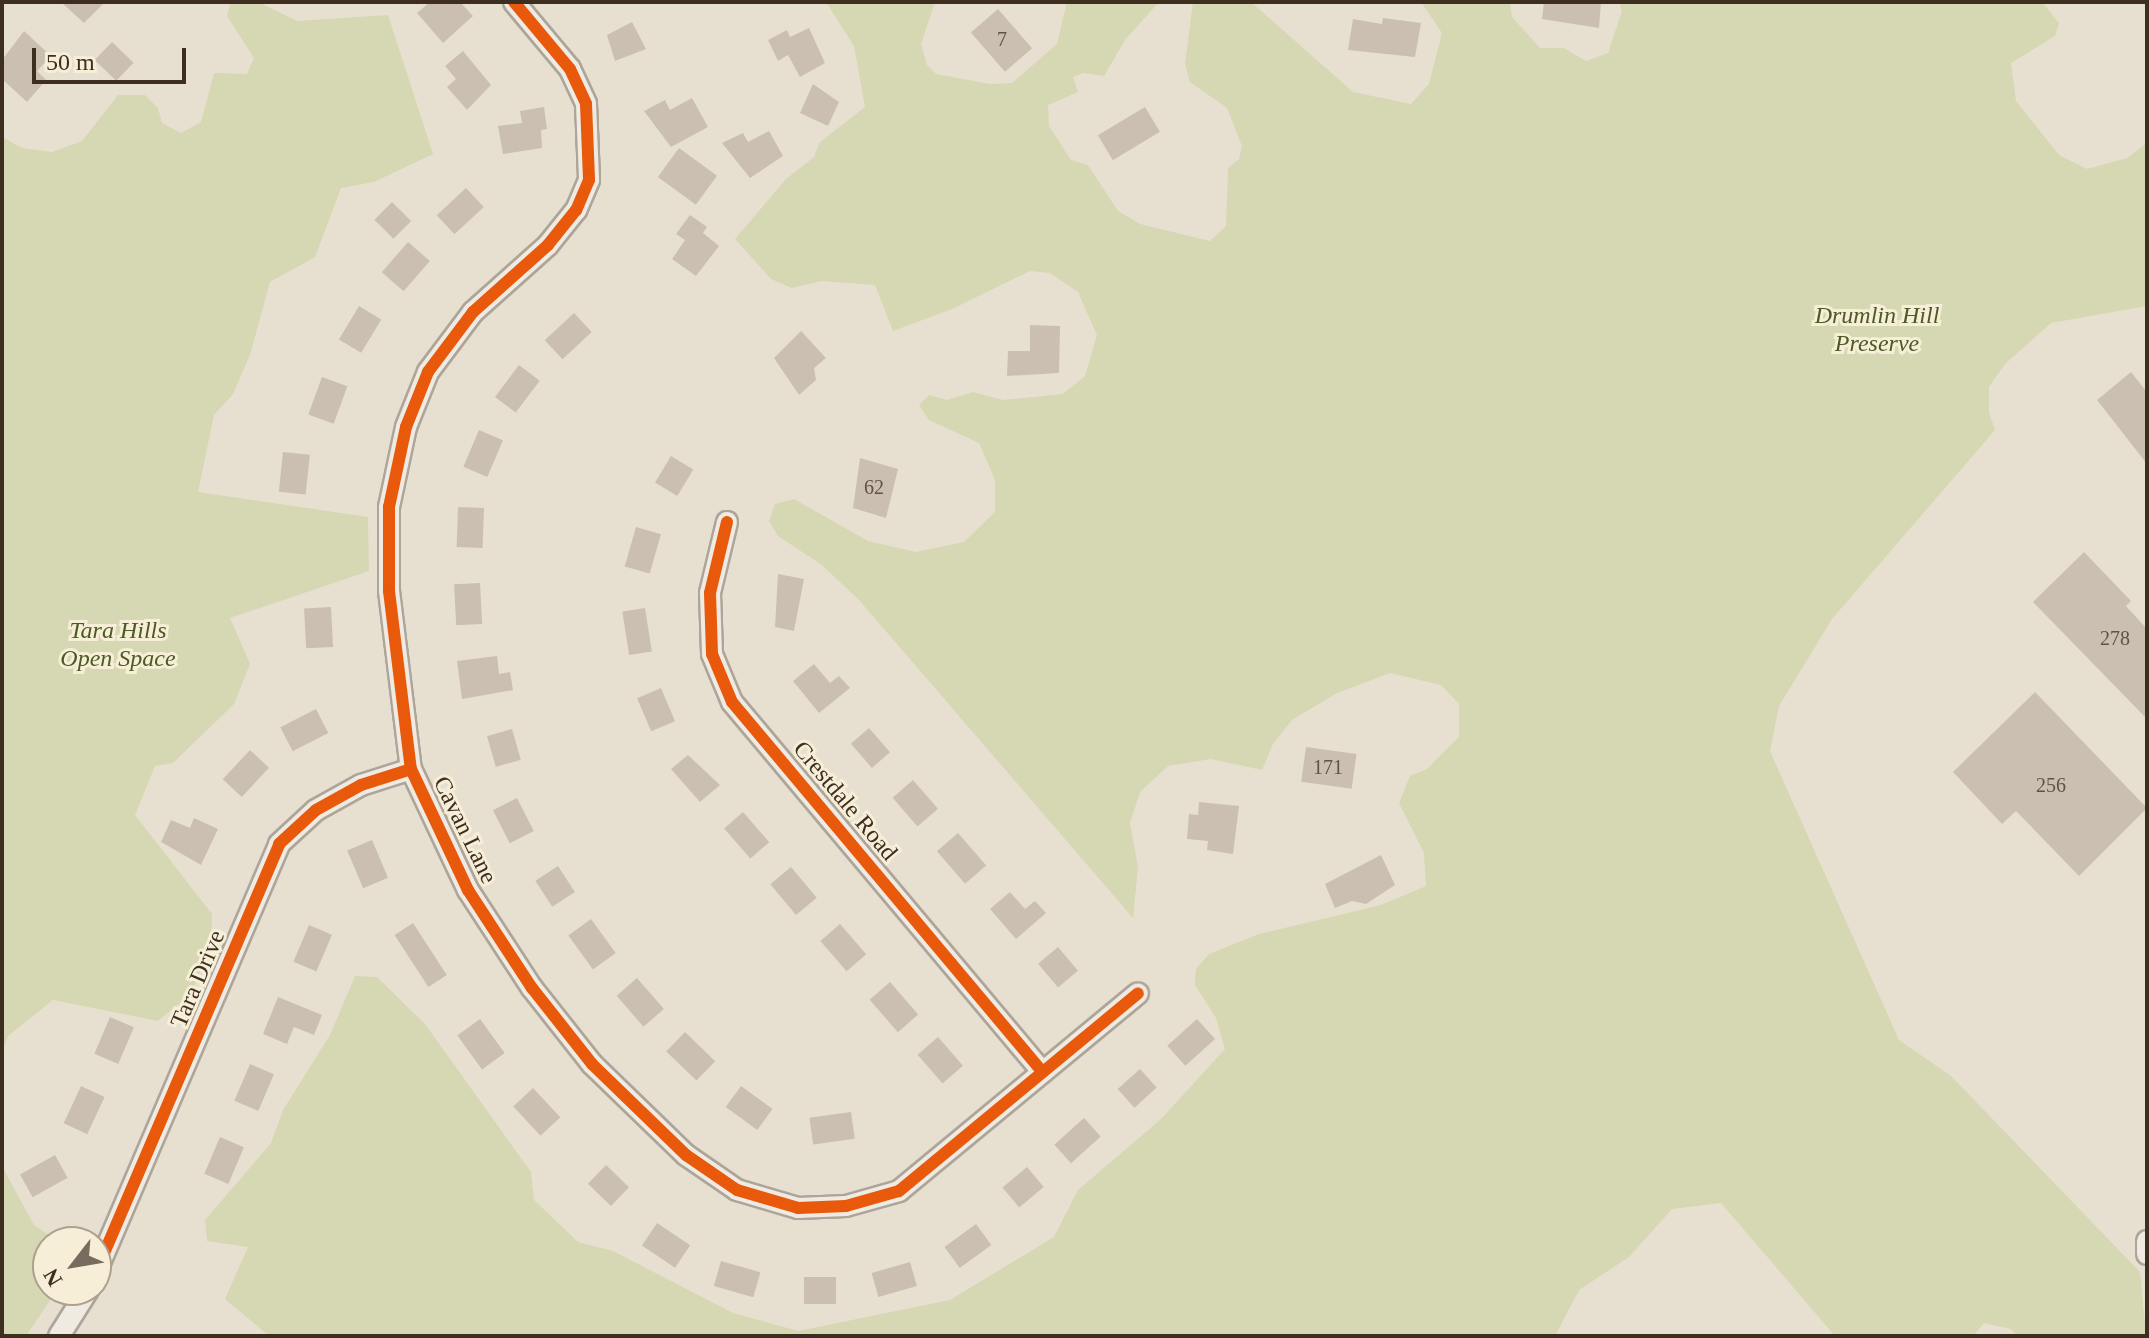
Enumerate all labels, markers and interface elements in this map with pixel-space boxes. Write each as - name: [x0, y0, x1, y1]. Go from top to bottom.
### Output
- house number: 7: [997, 27, 1007, 51]
- scale bar: [36, 32, 190, 82]
- text: 50 m: [46, 49, 95, 75]
- park label: Drumlin Hill Preserve: [1815, 302, 1939, 358]
- house number: 62: [864, 475, 884, 499]
- park label: Tara Hills Open Space: [60, 617, 176, 673]
- house number: 278: [2100, 626, 2130, 650]
- street label: Crestdale Road: [787, 735, 903, 867]
- house number: 171: [1313, 755, 1343, 779]
- street label: Cavan Lane: [427, 772, 503, 888]
- house number: 256: [2036, 773, 2066, 797]
- street label: Tara Drive: [165, 926, 231, 1032]
- north arrow: [32, 1226, 112, 1306]
- text: N: [38, 1264, 68, 1291]

